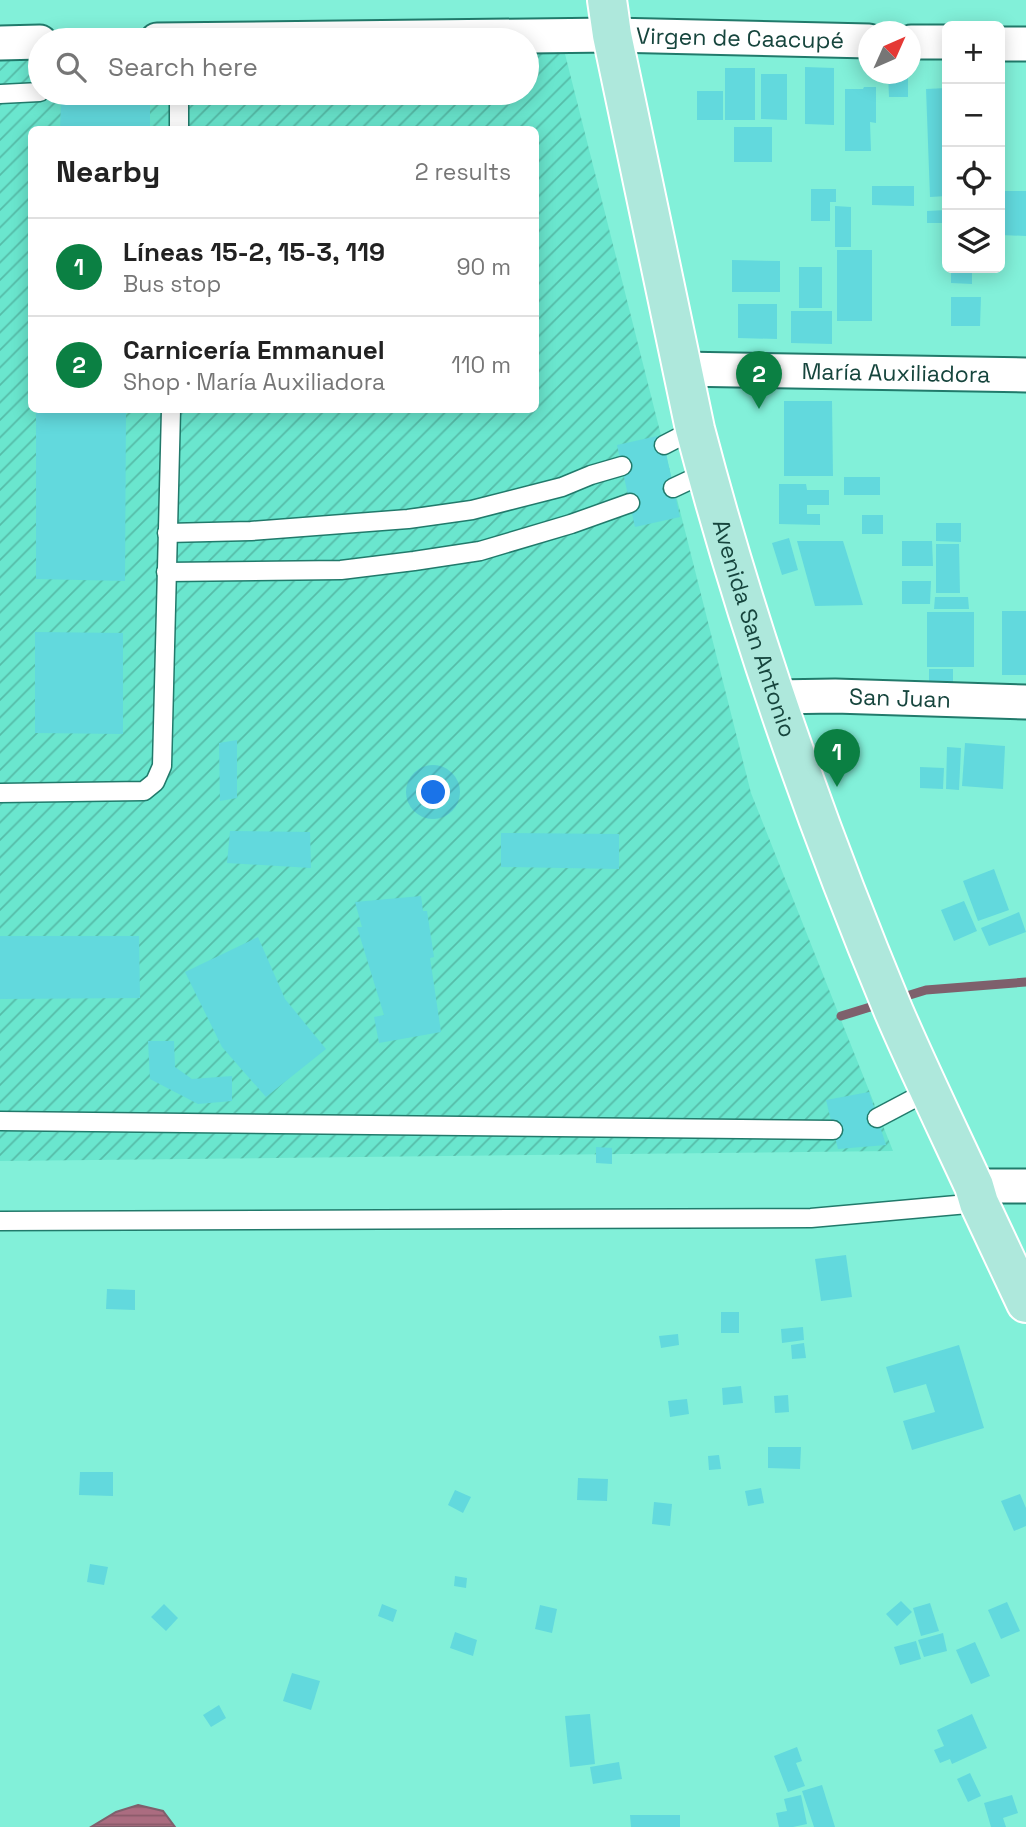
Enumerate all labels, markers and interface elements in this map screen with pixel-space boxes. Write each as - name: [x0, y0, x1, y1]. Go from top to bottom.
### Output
- street label: Virgen de Caacupé: [636, 21, 844, 55]
- north arrow: [858, 21, 921, 84]
- map controls: [942, 21, 1005, 273]
- button: +: [942, 21, 1005, 84]
- search box: [28, 28, 539, 105]
- icon: search: [52, 48, 90, 86]
- text: Search here: [108, 50, 258, 84]
- button: −: [942, 84, 1005, 147]
- button: locate: [942, 147, 1005, 210]
- text: Nearby: [56, 152, 160, 191]
- text: 2 results: [415, 157, 511, 187]
- button: layers: [942, 210, 1005, 273]
- text: Líneas 15-2, 15-3, 119: [123, 235, 385, 269]
- text: 1: [74, 252, 84, 282]
- text: 90 m: [456, 252, 511, 282]
- text: Bus stop: [123, 269, 221, 299]
- text: Carnicería Emmanuel: [123, 333, 385, 367]
- text: 2: [72, 350, 86, 380]
- text: 110 m: [451, 350, 511, 380]
- pin: 2: [736, 351, 782, 409]
- street label: María Auxiliadora: [801, 356, 991, 389]
- text: Shop · María Auxiliadora: [123, 367, 385, 397]
- street label: Avenida San Antonio: [706, 516, 803, 741]
- street label: San Juan: [849, 681, 951, 715]
- pin: 1: [814, 729, 860, 787]
- your location: [416, 775, 450, 809]

